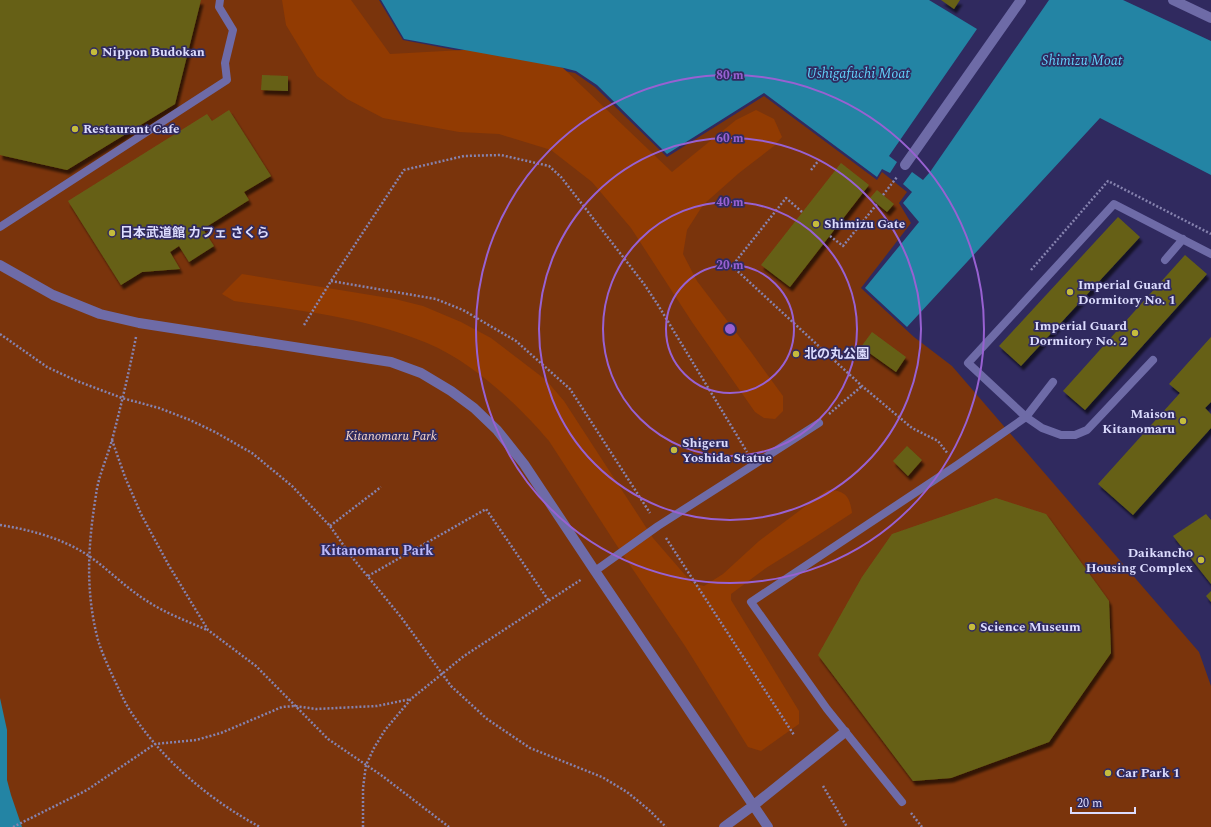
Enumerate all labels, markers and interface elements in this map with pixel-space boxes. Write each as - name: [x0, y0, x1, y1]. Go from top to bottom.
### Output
- place label: Nippon Budokan: [102, 42, 205, 62]
- marker: Nippon Budokan: [89, 47, 99, 57]
- water label: Shimizu Moat: [1042, 50, 1123, 71]
- water label: Ushigafuchi Moat: [806, 63, 910, 84]
- text: 80 m: [716, 66, 744, 85]
- place label: Restaurant Cafe: [83, 119, 180, 139]
- marker: Restaurant Cafe: [70, 124, 80, 134]
- text: 60 m: [716, 129, 744, 148]
- text: 40 m: [716, 193, 744, 212]
- place label: Shimizu Gate: [824, 214, 905, 234]
- marker: Shimizu Gate: [811, 219, 821, 229]
- place label: 日本武道館 カフェ さくら: [120, 223, 270, 243]
- marker: 日本武道館 カフェ さくら: [107, 228, 117, 238]
- text: 20 m: [716, 256, 744, 275]
- place label: Imperial Guard Dormitory No. 1: [1078, 275, 1176, 310]
- marker: Imperial Guard Dormitory No. 1: [1065, 287, 1075, 297]
- place label: Imperial Guard Dormitory No. 2: [1029, 316, 1127, 351]
- centre of rings: [723, 322, 737, 336]
- marker: Imperial Guard Dormitory No. 2: [1130, 328, 1140, 338]
- place label: 北の丸公園: [804, 344, 869, 364]
- marker: 北の丸公園: [791, 349, 801, 359]
- place label: Maison Kitanomaru: [1102, 404, 1175, 439]
- marker: Maison Kitanomaru: [1178, 416, 1188, 426]
- park label: Kitanomaru Park: [345, 426, 437, 446]
- place label: Shigeru Yoshida Statue: [682, 433, 772, 468]
- marker: Shigeru Yoshida Statue: [669, 445, 679, 455]
- district label: Kitanomaru Park: [321, 540, 434, 561]
- place label: Daikancho Housing Complex: [1086, 543, 1193, 578]
- marker: Daikancho Housing Complex: [1196, 555, 1206, 565]
- place label: Science Museum: [980, 617, 1081, 637]
- marker: Science Museum: [967, 622, 977, 632]
- place label: Car Park 1: [1116, 763, 1180, 783]
- marker: Car Park 1: [1103, 768, 1113, 778]
- scale bar: [1071, 789, 1135, 815]
- text: 20 m: [1077, 794, 1102, 813]

